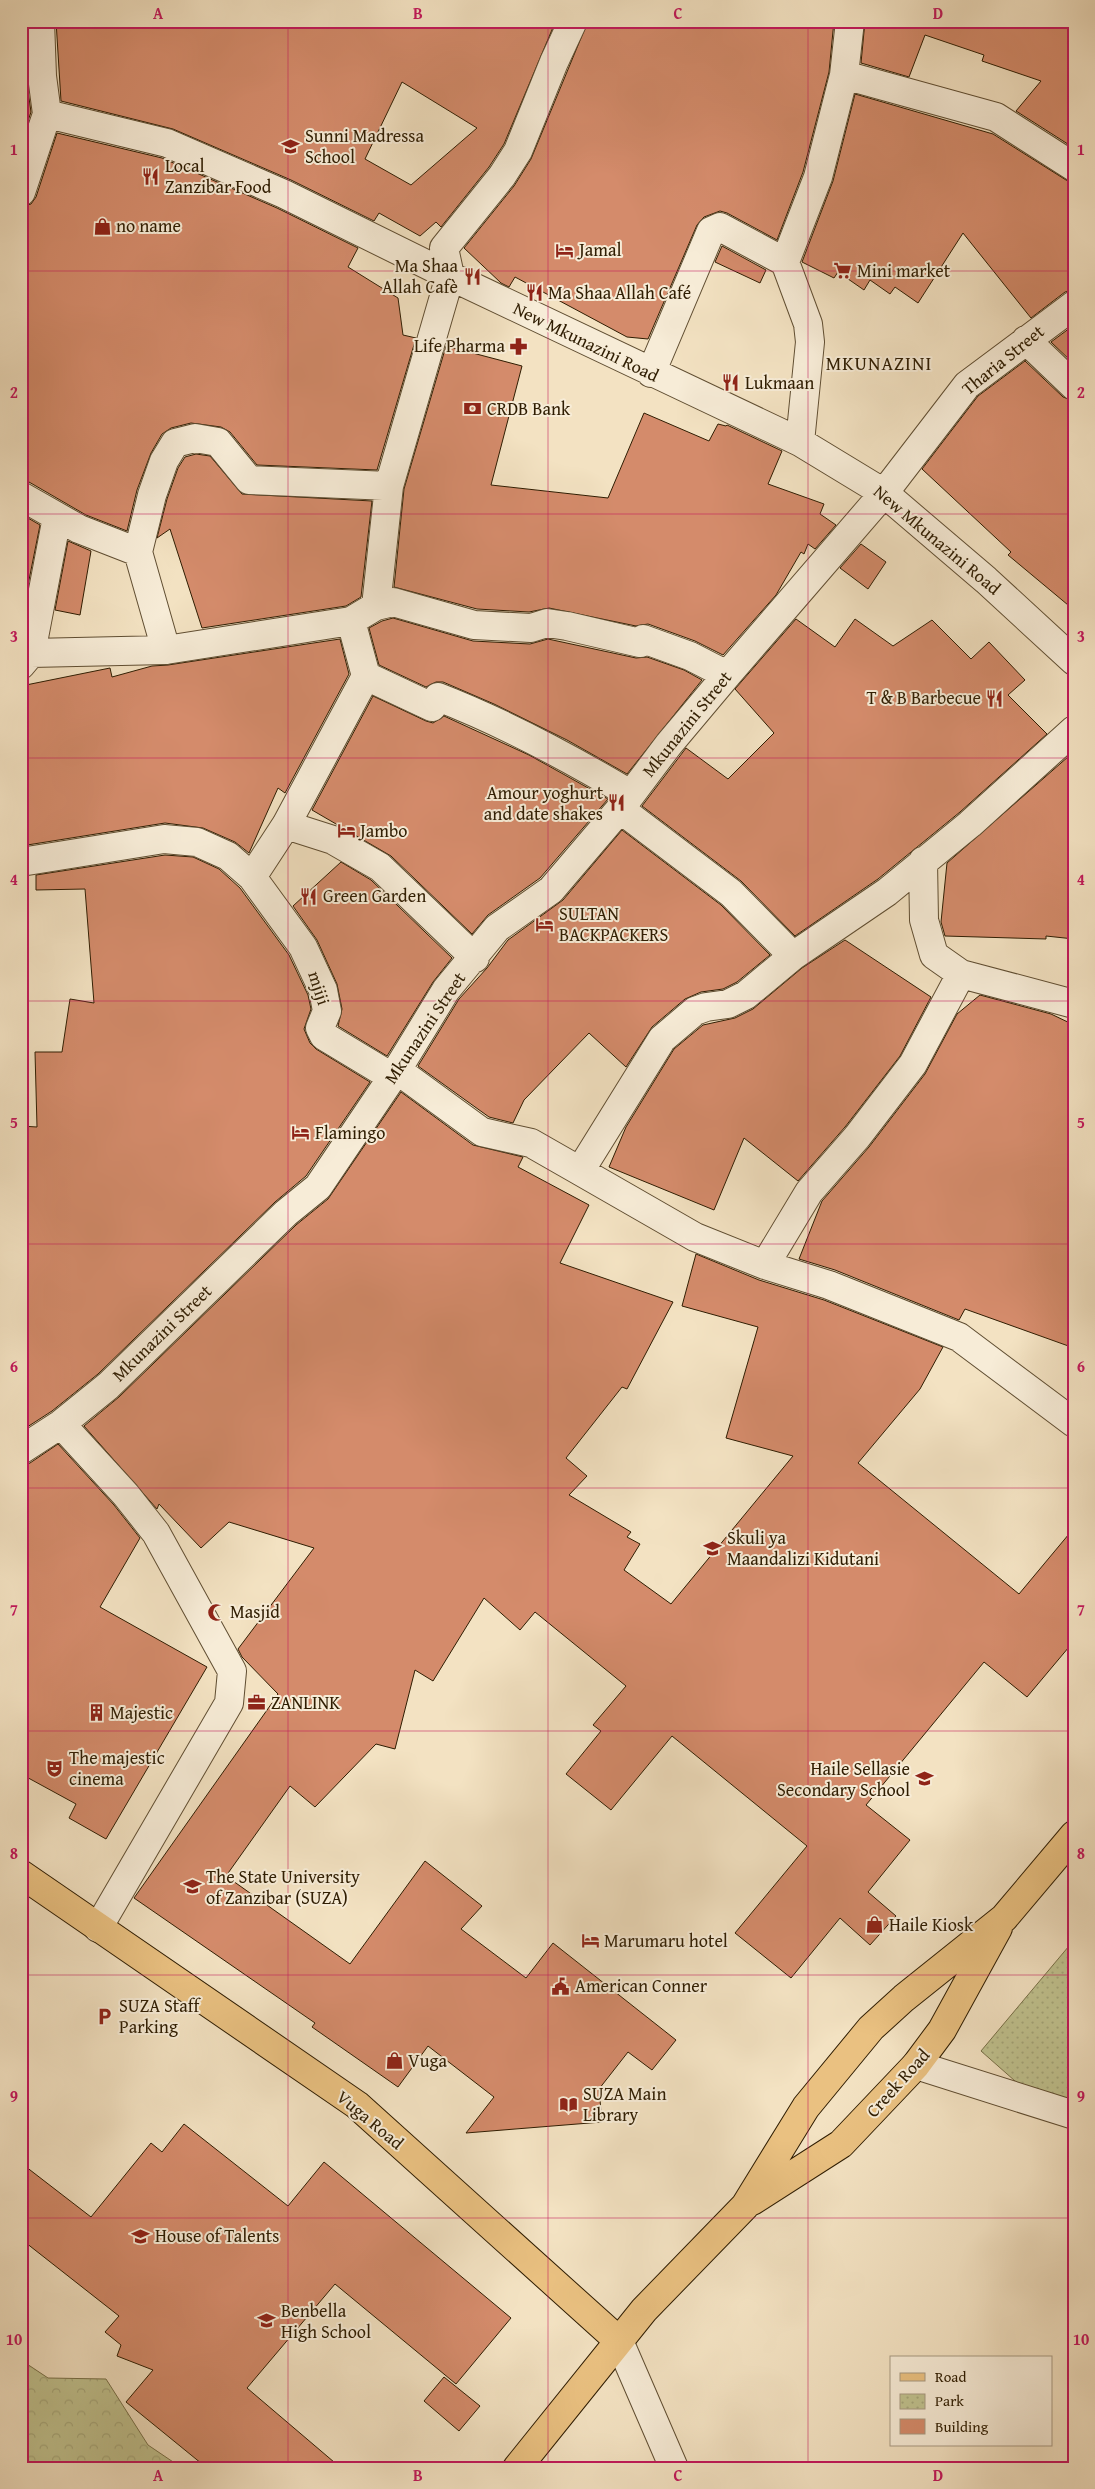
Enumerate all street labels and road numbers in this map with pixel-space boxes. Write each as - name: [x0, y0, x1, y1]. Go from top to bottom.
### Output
- street label: New Mkunazini Road: [509, 295, 664, 389]
- street label: Tharia Street: [956, 318, 1050, 401]
- street label: New Mkunazini Road: [868, 478, 1007, 601]
- street label: Mkunazini Street: [635, 664, 738, 783]
- street label: Mkunazini Street: [377, 966, 472, 1089]
- street label: mjiji: [301, 967, 338, 1008]
- street label: Mkunazini Street: [106, 1277, 218, 1387]
- street label: Creek Road: [859, 2042, 936, 2123]
- street label: Vuga Road: [331, 2083, 410, 2156]

